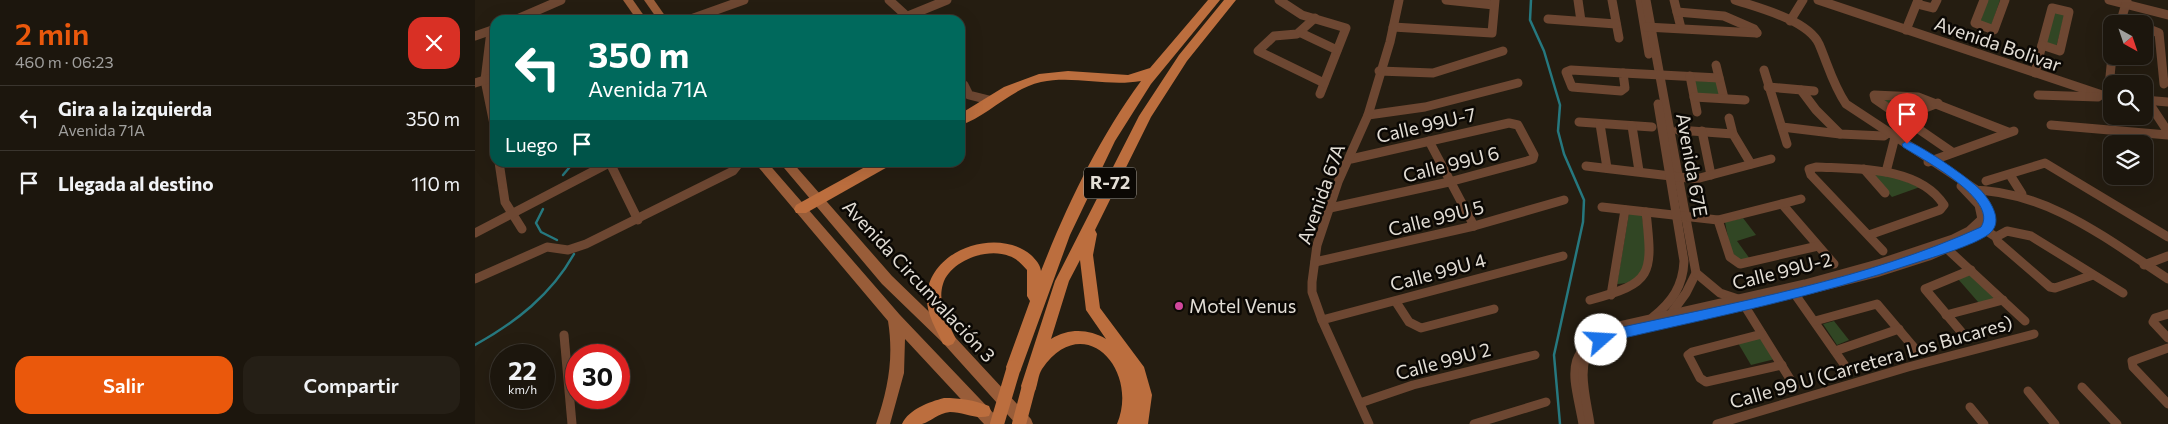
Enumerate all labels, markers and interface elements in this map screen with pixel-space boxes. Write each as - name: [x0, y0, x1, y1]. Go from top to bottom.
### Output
- street label: Avenida Bolivar: [1932, 11, 2065, 76]
- text: 2 min: [15, 14, 89, 51]
- north arrow: [2103, 15, 2153, 65]
- map controls: [2103, 15, 2153, 185]
- button: close: [408, 17, 460, 69]
- text: 350 m: [588, 32, 689, 75]
- icon: left: [505, 35, 570, 100]
- text: 460 m · 06:23: [15, 52, 114, 71]
- text: Avenida 71A: [588, 75, 708, 102]
- button: search: [2103, 75, 2153, 125]
- pin: [1886, 93, 1928, 144]
- text: Gira a la izquierda: [58, 97, 212, 120]
- icon: arrive: [1893, 100, 1921, 128]
- street label: Calle 99U-7: [1374, 102, 1478, 147]
- icon: left: [15, 104, 43, 132]
- text: 350 m: [406, 107, 460, 130]
- street label: Avenida 67E: [1672, 111, 1713, 219]
- text: Avenida 71A: [58, 120, 145, 139]
- icon: arrive: [568, 130, 596, 158]
- text: Luego: [505, 133, 558, 156]
- button: layers: [2103, 135, 2153, 185]
- street label: Avenida 67A: [1292, 140, 1349, 247]
- street label: Calle 99U 6: [1400, 140, 1501, 187]
- road number: R-72: [1084, 168, 1136, 198]
- icon: arrive: [15, 169, 43, 197]
- text: Llegada al destino: [58, 172, 214, 195]
- text: 110 m: [411, 172, 460, 195]
- street label: Avenida Circunvalación 3: [838, 195, 1000, 366]
- street label: Calle 99U 5: [1386, 195, 1486, 240]
- street label: Calle 99U-2: [1730, 247, 1834, 294]
- street label: Calle 99U 4: [1387, 248, 1488, 295]
- place label: Motel Venus: [1189, 294, 1296, 317]
- marker: Motel Venus: [1173, 300, 1185, 312]
- street label: Calle 99 U (Carretera Los Bucares): [1727, 310, 2015, 413]
- position arrow: [1574, 313, 1626, 365]
- street label: Calle 99U 2: [1393, 337, 1493, 384]
- speed limit sign: 30: [565, 344, 630, 409]
- text: 22: [508, 355, 537, 385]
- button: Salir: [15, 356, 233, 414]
- button: Compartir: [243, 356, 460, 414]
- text: km/h: [508, 382, 537, 396]

